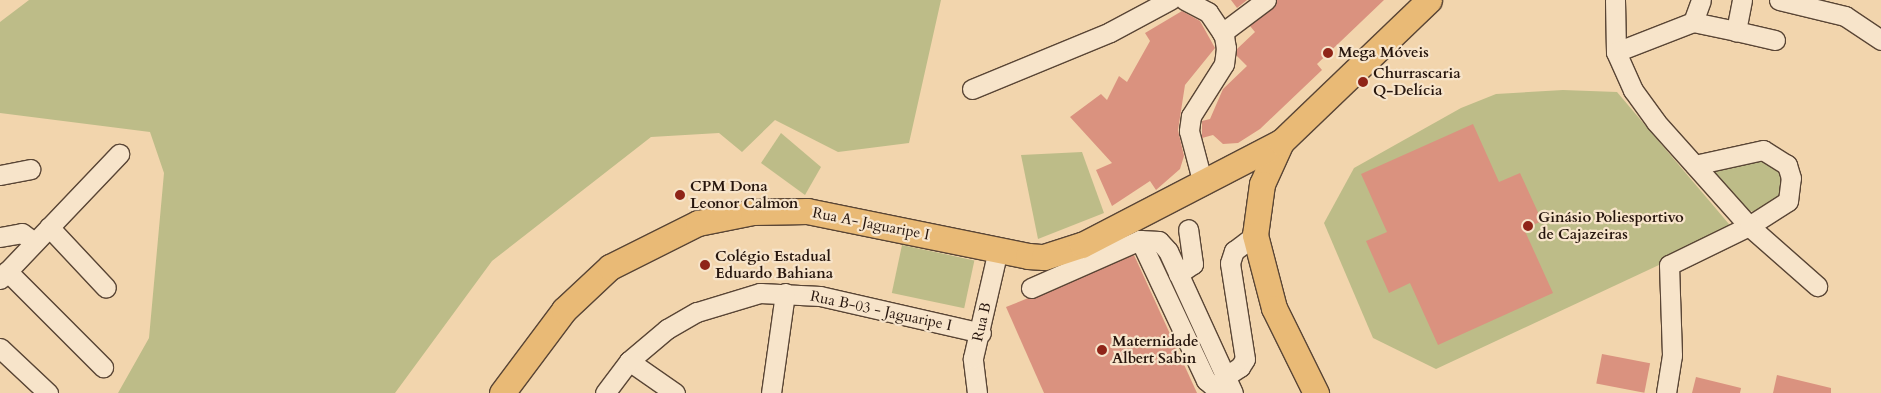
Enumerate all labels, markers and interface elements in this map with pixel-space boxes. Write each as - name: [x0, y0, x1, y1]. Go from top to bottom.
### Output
- place label: Mega Móveis: [1338, 44, 1429, 62]
- marker: Mega Móveis: [1322, 47, 1334, 59]
- place label: Churrascaria Q-Delícia: [1373, 64, 1461, 99]
- marker: Churrascaria Q-Delícia: [1357, 76, 1369, 88]
- place label: CPM Dona Leonor Calmon: [690, 177, 798, 212]
- marker: CPM Dona Leonor Calmon: [674, 189, 686, 201]
- street label: Rua A- Jaguaripe I: [811, 204, 931, 244]
- place label: Ginásio Poliesportivo de Cajazeiras: [1538, 208, 1684, 243]
- marker: Ginásio Poliesportivo de Cajazeiras: [1522, 220, 1534, 232]
- place label: Colégio Estadual Eduardo Bahiana: [715, 247, 833, 282]
- marker: Colégio Estadual Eduardo Bahiana: [699, 259, 711, 271]
- street label: Rua B-03 - Jaguaripe I: [808, 287, 954, 335]
- street label: Rua B: [969, 301, 995, 343]
- place label: Maternidade Albert Sabin: [1112, 332, 1198, 367]
- marker: Maternidade Albert Sabin: [1096, 344, 1108, 356]

